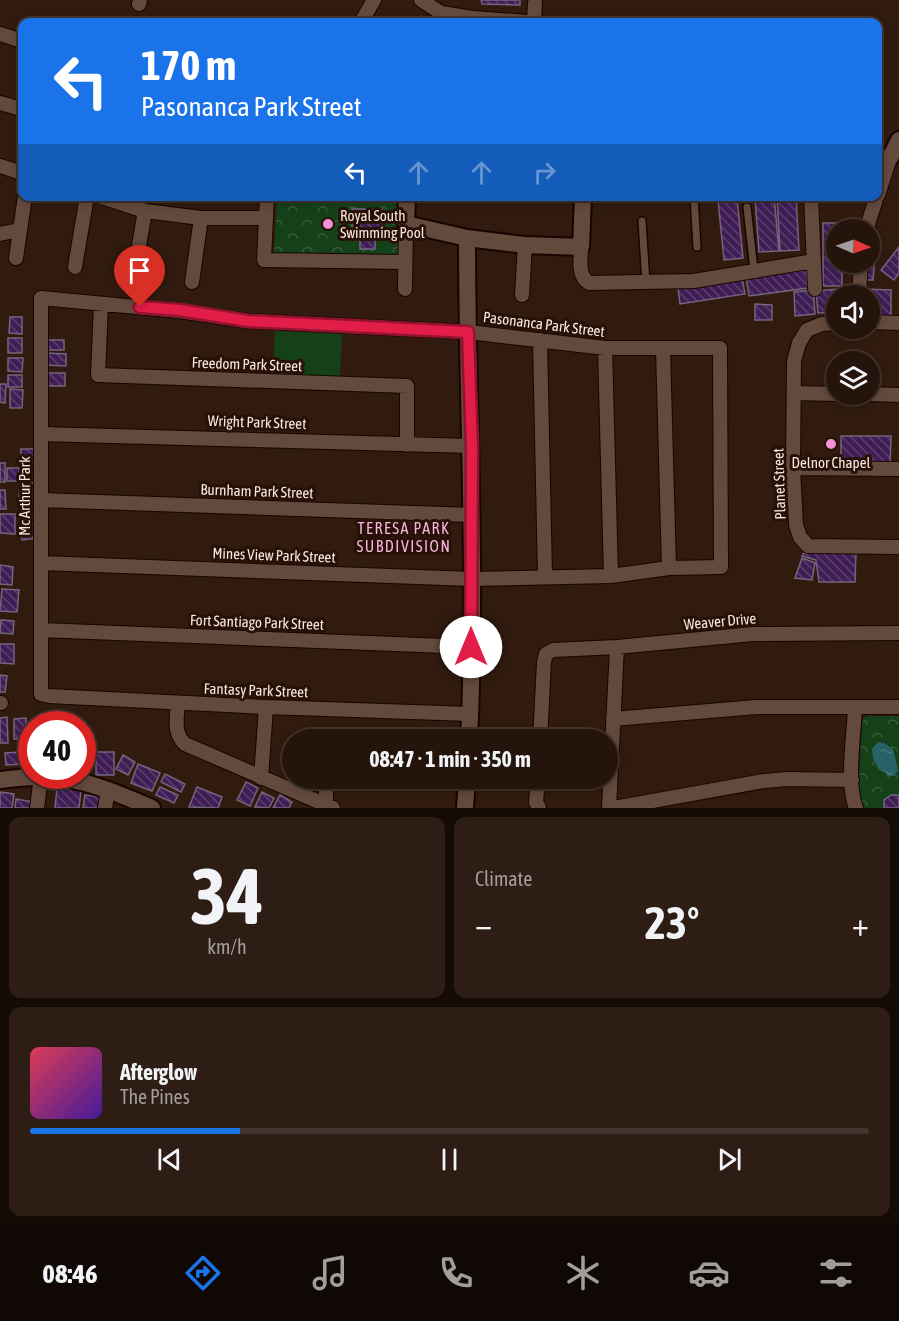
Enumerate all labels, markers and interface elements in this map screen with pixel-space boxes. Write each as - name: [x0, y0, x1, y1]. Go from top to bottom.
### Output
- text: 170 m: [141, 41, 236, 89]
- icon: left: [42, 42, 120, 120]
- text: Pasonanca Park Street: [141, 91, 361, 122]
- icon: left: [339, 156, 372, 189]
- icon: ahead: [402, 156, 435, 189]
- icon: ahead: [465, 156, 498, 189]
- icon: right: [528, 156, 561, 189]
- place label: Royal South Swimming Pool: [340, 207, 425, 241]
- marker: Royal South Swimming Pool: [321, 217, 335, 231]
- north arrow: [826, 219, 880, 273]
- map controls: [826, 219, 880, 405]
- pin: [114, 245, 165, 307]
- icon: arrive: [123, 254, 156, 287]
- button: sound: [826, 285, 880, 339]
- street label: Pasonanca Park Street: [482, 308, 606, 340]
- button: layers: [826, 351, 880, 405]
- street label: Freedom Park Street: [191, 354, 303, 374]
- street label: Wright Park Street: [207, 412, 307, 432]
- marker: Delnor Chapel: [824, 437, 838, 451]
- street label: Planet Street: [769, 448, 789, 520]
- place label: Delnor Chapel: [792, 454, 870, 471]
- street label: Mc Arthur Park: [16, 456, 33, 536]
- street label: Burnham Park Street: [200, 481, 314, 501]
- district label: TERESA PARK SUBDIVISION: [357, 519, 451, 555]
- street label: Mines View Park Street: [212, 544, 336, 566]
- street label: Weaver Drive: [683, 609, 757, 633]
- street label: Fort Santiago Park Street: [190, 611, 324, 633]
- position arrow: [439, 615, 503, 679]
- street label: Fantasy Park Street: [203, 680, 309, 700]
- speed limit sign: 40: [18, 711, 96, 789]
- text: 08:47 · 1 min · 350 m: [369, 746, 531, 772]
- text: 34: [190, 851, 264, 941]
- text: Climate: [475, 867, 532, 890]
- text: 23°: [645, 897, 699, 949]
- text: −: [475, 905, 492, 943]
- text: +: [852, 905, 869, 943]
- text: km/h: [207, 935, 247, 958]
- text: Afterglow: [120, 1059, 197, 1085]
- text: The Pines: [120, 1085, 190, 1108]
- icon: previous: [153, 1143, 186, 1176]
- icon: pause: [433, 1143, 466, 1176]
- icon: next: [713, 1143, 746, 1176]
- icon: directions: [182, 1252, 224, 1294]
- icon: music: [309, 1252, 351, 1294]
- icon: phone: [435, 1252, 477, 1294]
- icon: climate: [562, 1252, 604, 1294]
- icon: car: [688, 1252, 730, 1294]
- icon: filters: [815, 1252, 857, 1294]
- text: 08:46: [42, 1258, 98, 1289]

